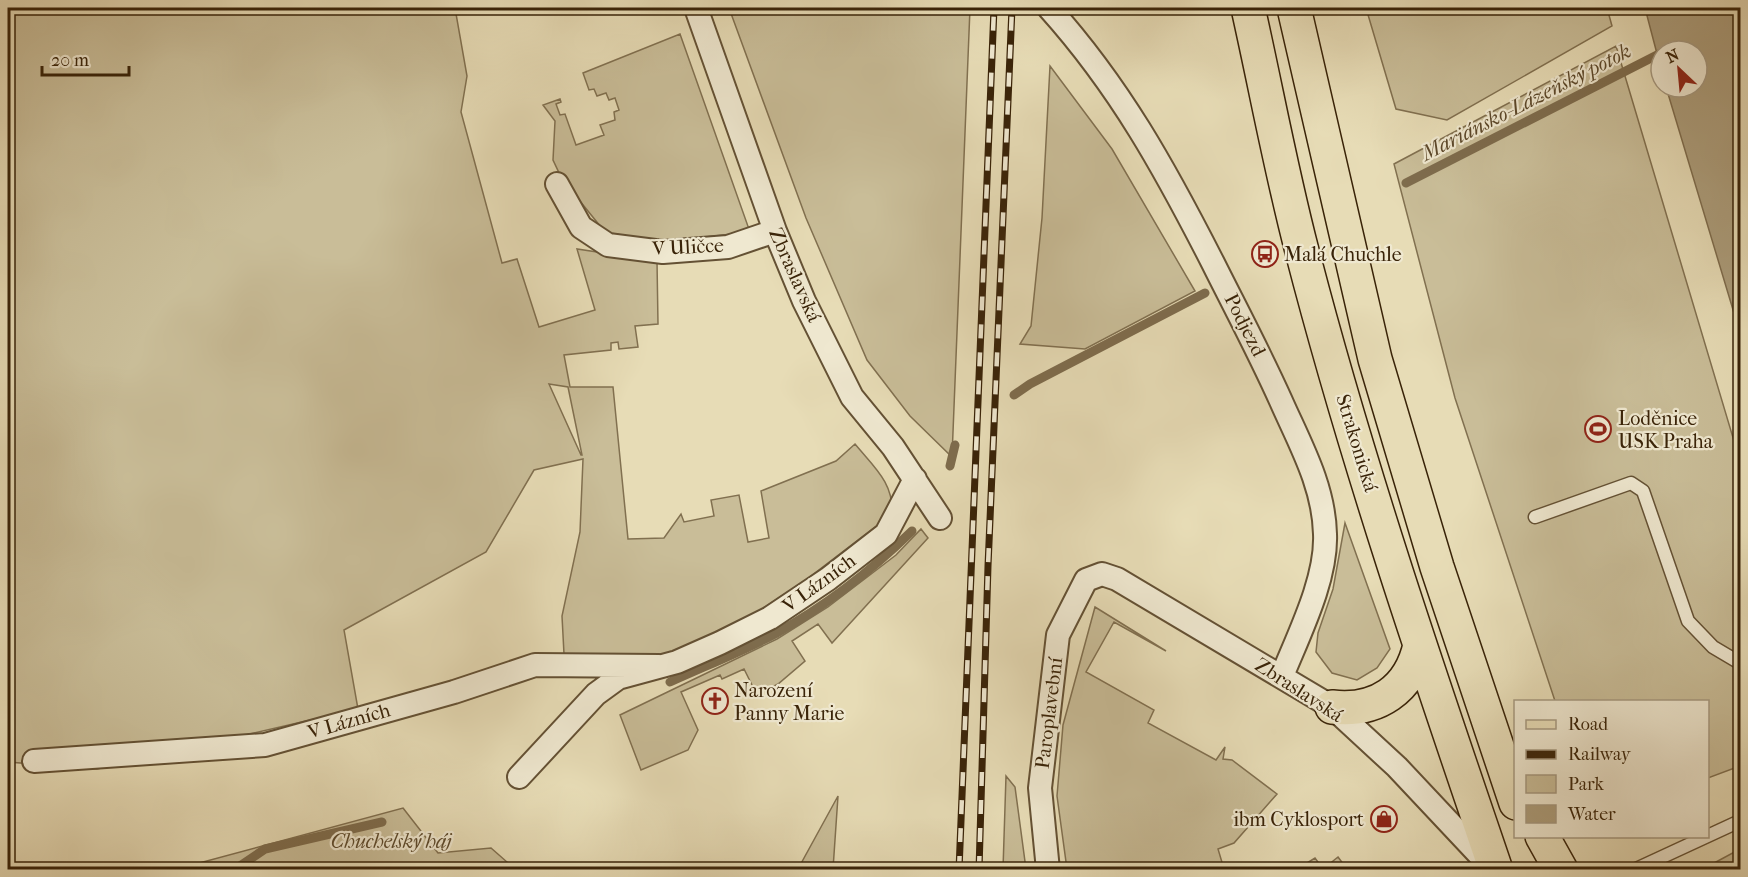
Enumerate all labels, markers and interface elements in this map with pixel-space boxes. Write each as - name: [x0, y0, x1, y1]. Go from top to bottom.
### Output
- scale bar: [42, 39, 129, 77]
- water label: Mariánsko-Lázeňský potok: [1415, 39, 1635, 166]
- north arrow: [1649, 39, 1709, 99]
- text: N: [1663, 44, 1683, 67]
- text: 20 m: [51, 50, 89, 71]
- street label: Zbraslavská: [764, 225, 826, 326]
- street label: V Uličce: [651, 234, 725, 260]
- bus stop icon: Malá Chuchle: [1250, 239, 1280, 269]
- place label: Malá Chuchle: [1284, 243, 1402, 266]
- street label: Podjezd: [1219, 290, 1271, 361]
- street label: Strakonická: [1331, 391, 1383, 495]
- place label: Loděnice USK Praha: [1618, 407, 1714, 453]
- sports icon: Loděnice USK Praha: [1583, 414, 1613, 444]
- street label: V Lázních: [777, 548, 861, 618]
- street label: Zbraslavská: [1251, 653, 1348, 727]
- street label: Paroplavební: [1031, 655, 1067, 770]
- place label: Narození Panny Marie: [734, 679, 844, 725]
- church icon: Narození Panny Marie: [700, 686, 730, 716]
- street label: V Lázních: [304, 698, 394, 744]
- legend: [1514, 700, 1709, 838]
- text: Road: [1568, 714, 1608, 735]
- text: Railway: [1568, 744, 1632, 765]
- text: Park: [1568, 774, 1605, 795]
- shop icon: ibm Cyklosport: [1369, 804, 1399, 834]
- text: Water: [1567, 804, 1616, 825]
- place label: ibm Cyklosport: [1233, 808, 1364, 831]
- park label: Chuchelský háj: [331, 830, 452, 853]

